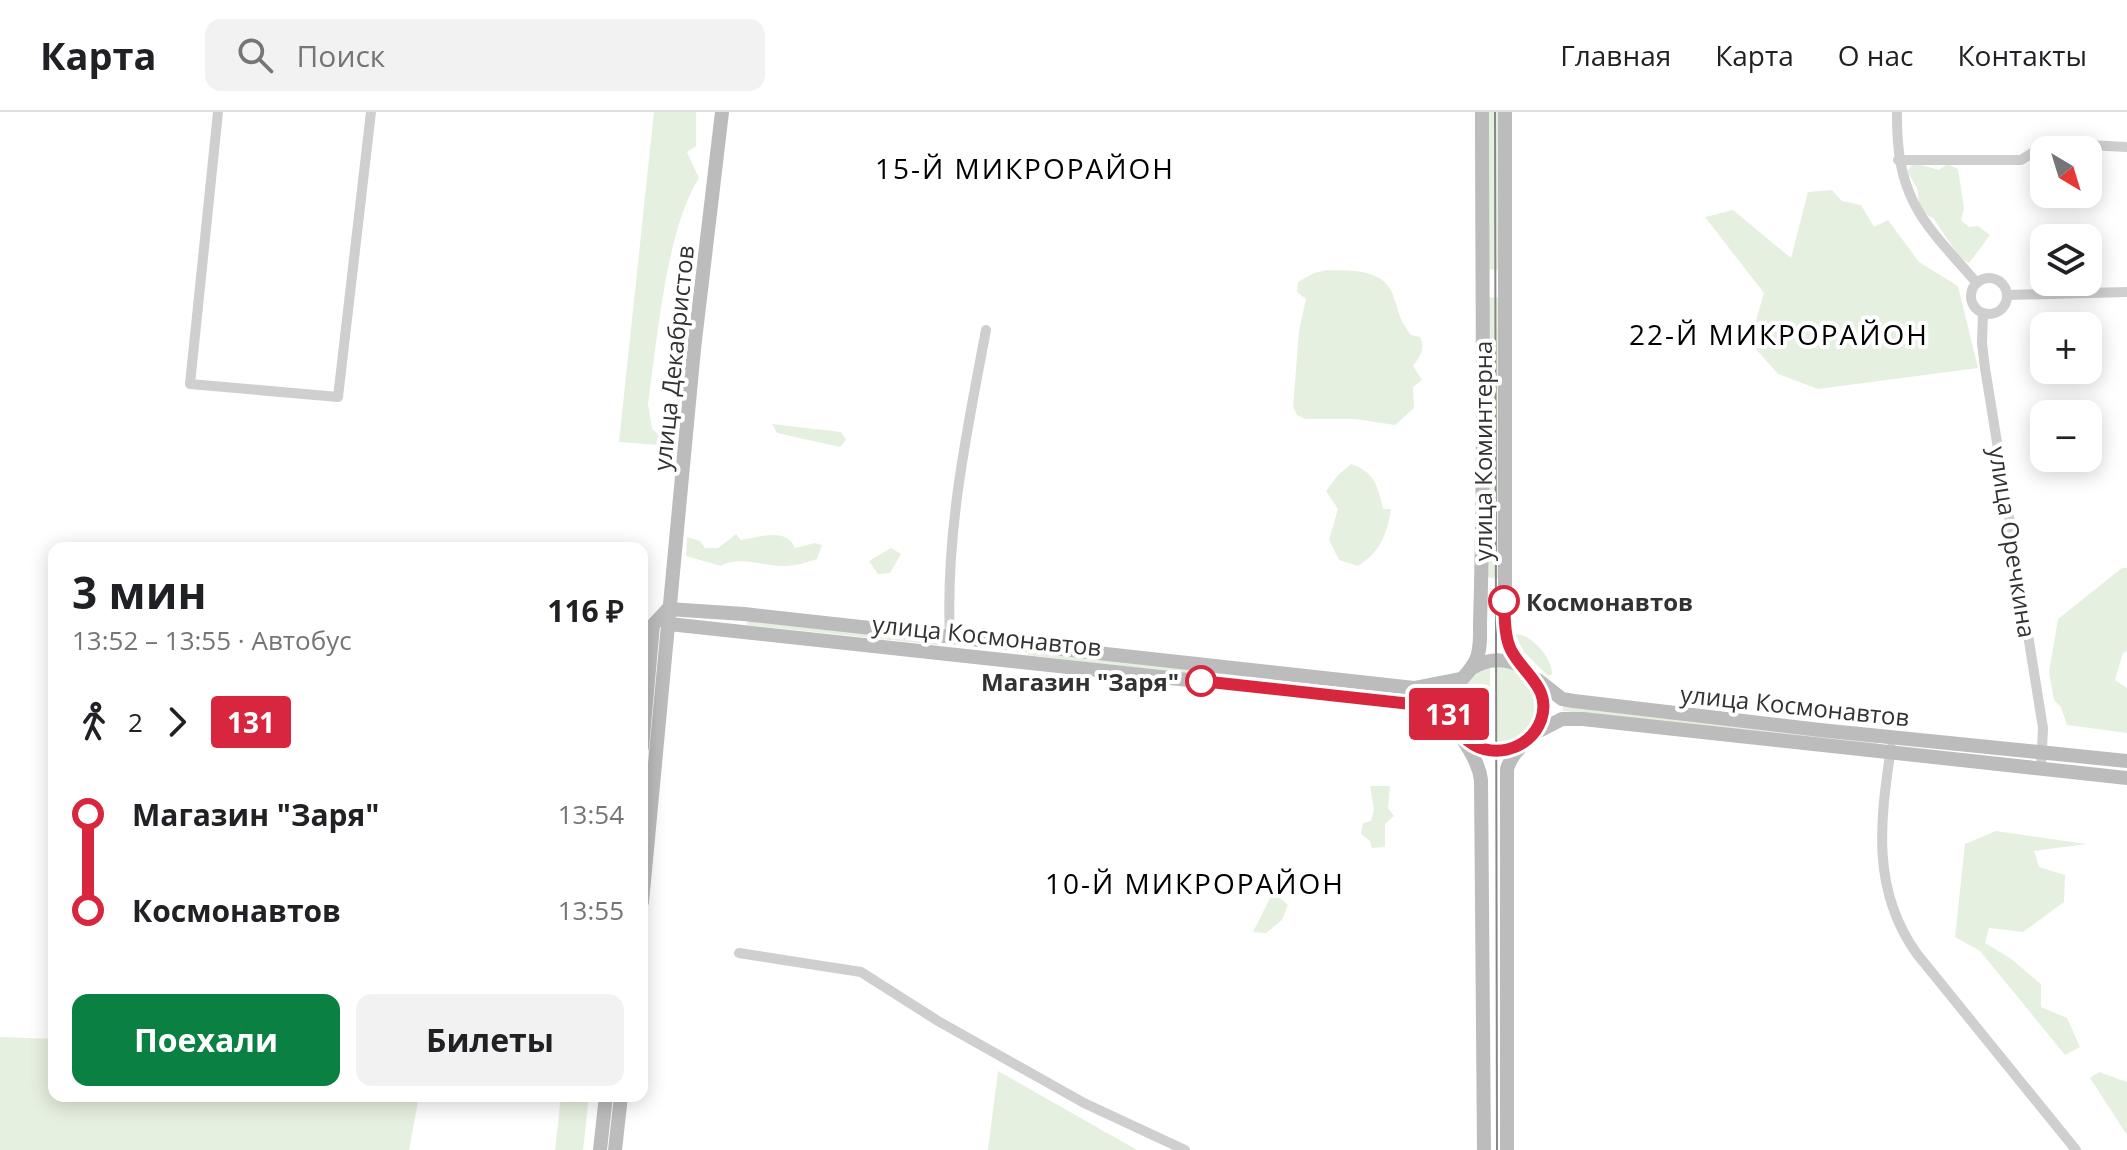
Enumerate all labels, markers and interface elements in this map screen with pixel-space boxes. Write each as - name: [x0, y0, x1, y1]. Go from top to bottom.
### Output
- search box: [205, 19, 765, 91]
- text: Карта: [40, 29, 157, 81]
- icon: search: [233, 33, 277, 77]
- text: Поиск: [297, 35, 385, 76]
- text: Главная: [1560, 36, 1671, 74]
- text: Карта: [1715, 36, 1794, 74]
- text: О нас: [1838, 36, 1913, 74]
- text: Контакты: [1957, 36, 2087, 74]
- north arrow: [2030, 136, 2102, 208]
- map controls: [2030, 136, 2102, 472]
- district label: 15-Й МИКРОРАЙОН: [875, 149, 1175, 187]
- button: layers: [2030, 224, 2102, 296]
- street label: улица Декабристов: [645, 244, 701, 472]
- button: +: [2030, 312, 2102, 384]
- district label: 22-Й МИКРОРАЙОН: [1629, 315, 1929, 353]
- street label: улица Коминтерна: [1466, 341, 1499, 561]
- button: −: [2030, 400, 2102, 472]
- street label: улица Оречкина: [1982, 444, 2044, 640]
- text: 3 мин: [72, 562, 207, 622]
- place label: Космонавтов: [1526, 585, 1693, 618]
- marker: Космонавтов: [1489, 586, 1519, 616]
- text: 116 ₽: [547, 590, 624, 631]
- street label: улица Космонавтов: [871, 607, 1103, 663]
- text: 13:52 – 13:55 · Автобус: [72, 622, 352, 658]
- place label: Магазин "Заря": [981, 665, 1179, 698]
- marker: Магазин "Заря": [1186, 666, 1216, 696]
- street label: улица Космонавтов: [1679, 677, 1911, 733]
- line badge: 131: [1403, 688, 1495, 740]
- text: 131: [1425, 695, 1473, 733]
- icon: walk: [72, 700, 116, 744]
- icon: forward: [155, 700, 199, 744]
- text: 131: [227, 703, 275, 741]
- text: 2: [128, 704, 143, 740]
- text: Магазин "Заря": [132, 794, 379, 835]
- text: 13:54: [558, 796, 624, 832]
- district label: 10-Й МИКРОРАЙОН: [1045, 864, 1345, 902]
- text: Космонавтов: [132, 890, 341, 931]
- text: 13:55: [558, 892, 624, 928]
- button: Поехали: [72, 994, 340, 1086]
- button: Билеты: [356, 994, 624, 1086]

